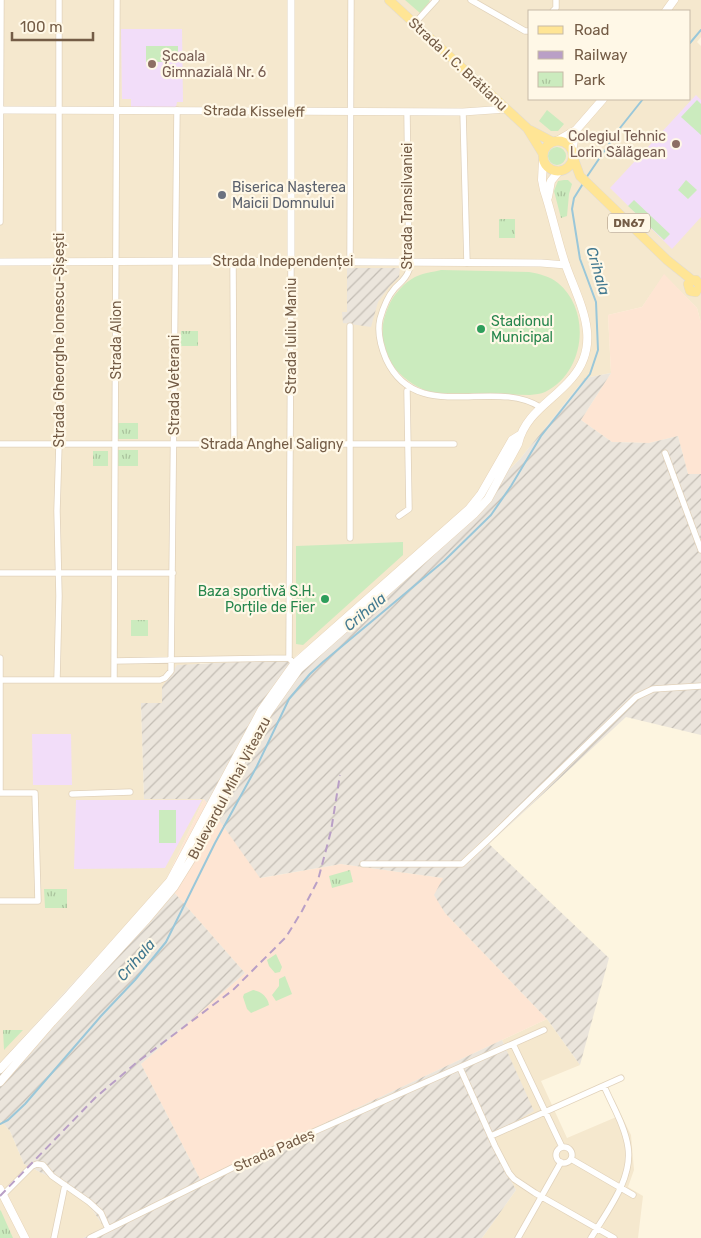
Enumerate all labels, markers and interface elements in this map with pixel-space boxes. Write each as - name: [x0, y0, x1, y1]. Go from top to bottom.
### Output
- scale bar: [12, 10, 94, 42]
- legend: [528, 10, 691, 100]
- street label: Strada I. C. Brătianu: [405, 14, 511, 115]
- text: 100 m: [20, 18, 62, 36]
- text: Road: [574, 21, 610, 39]
- text: Railway: [574, 46, 628, 64]
- place label: Școala Gimnazială Nr. 6: [162, 48, 266, 81]
- marker: Școala Gimnazială Nr. 6: [146, 58, 158, 70]
- text: Park: [574, 71, 605, 89]
- street label: Strada Kisseleff: [203, 102, 305, 121]
- place label: Colegiul Tehnic Lorin Sălăgean: [568, 128, 666, 161]
- marker: Colegiul Tehnic Lorin Sălăgean: [670, 138, 682, 150]
- street label: Strada Transilvaniei: [399, 143, 416, 269]
- place label: Biserica Nașterea Maicii Domnului: [232, 179, 346, 212]
- marker: Biserica Nașterea Maicii Domnului: [216, 189, 228, 201]
- road number: DN67: [608, 214, 650, 232]
- street label: Strada Gheorghe Ionescu-Șișești: [51, 233, 68, 447]
- water label: Crihala: [582, 245, 614, 298]
- street label: Strada Independenței: [212, 253, 354, 270]
- street label: Strada Iuliu Maniu: [283, 278, 300, 394]
- street label: Strada Alion: [108, 301, 125, 379]
- place label: Stadionul Municipal: [491, 313, 553, 346]
- marker: Stadionul Municipal: [475, 323, 487, 335]
- street label: Strada Veterani: [166, 335, 183, 435]
- street label: Strada Anghel Saligny: [200, 436, 344, 453]
- place label: Baza sportivă S.H. Porțile de Fier: [198, 583, 316, 616]
- water label: Crihala: [340, 589, 390, 635]
- marker: Baza sportivă S.H. Porțile de Fier: [319, 593, 331, 605]
- street label: Bulevardul Mihai Viteazu: [185, 714, 274, 862]
- water label: Crihala: [113, 935, 159, 985]
- street label: Strada Padeș: [231, 1125, 317, 1176]

